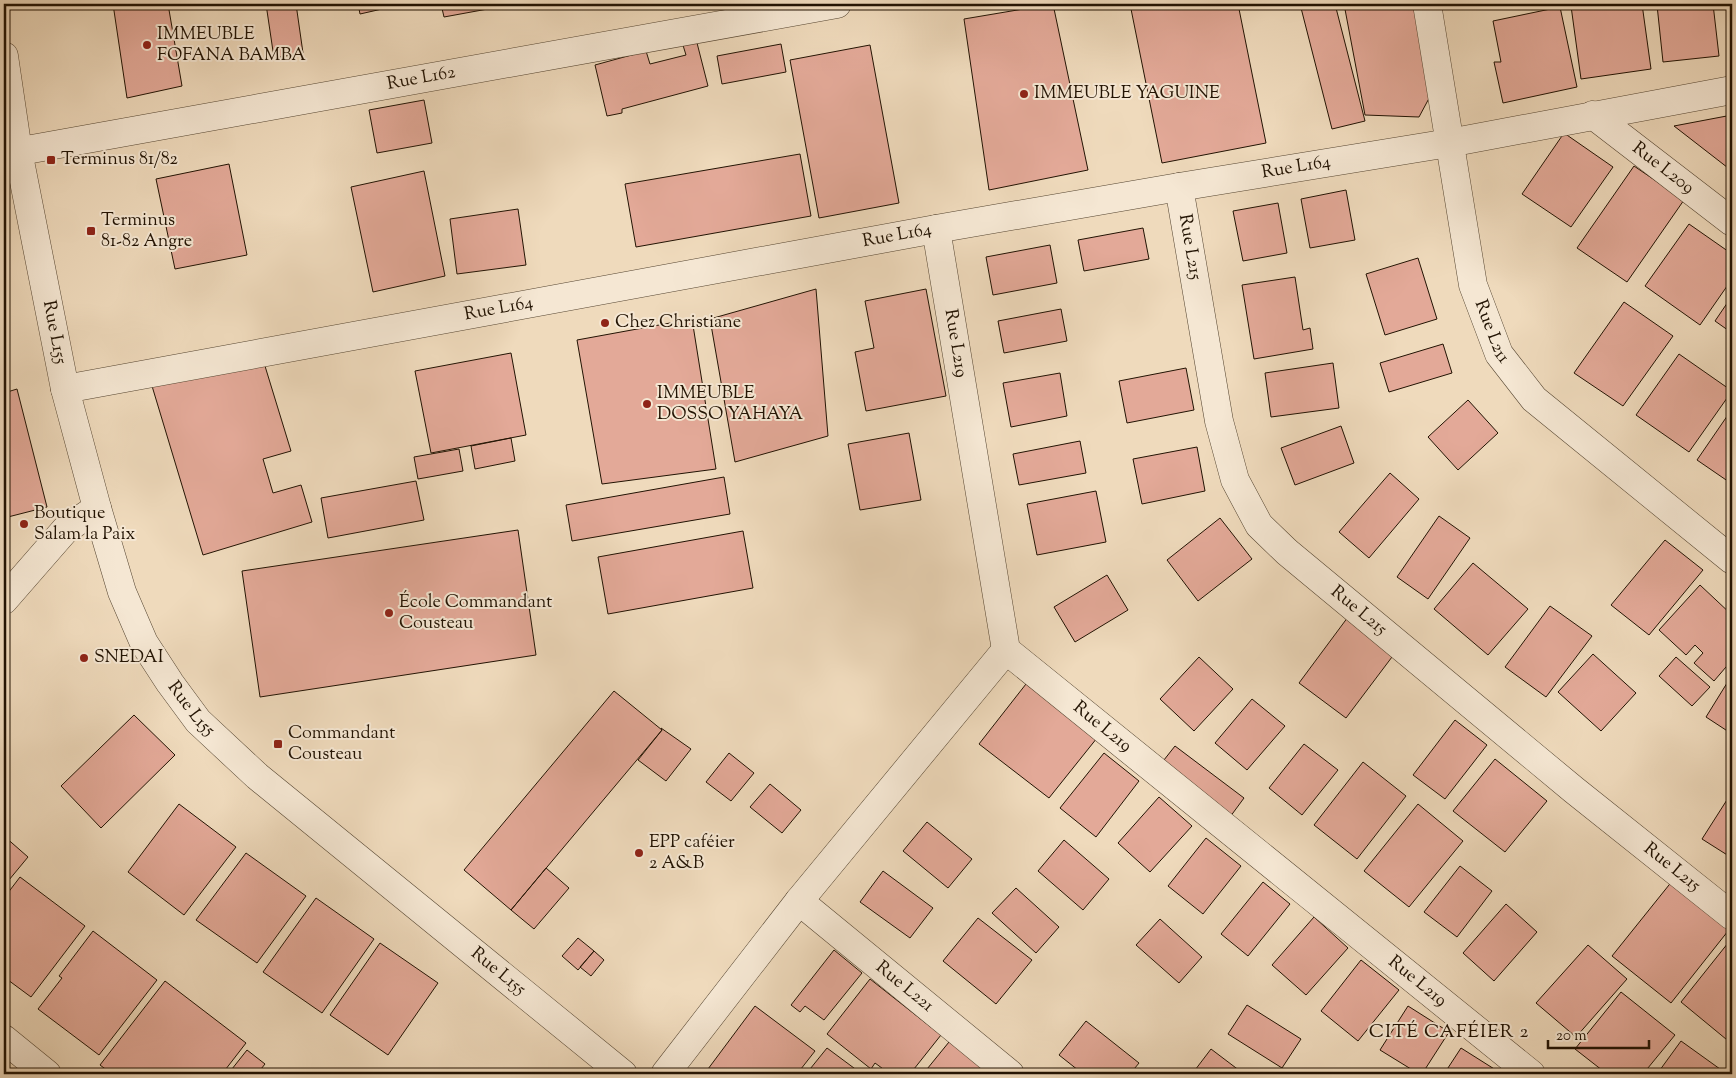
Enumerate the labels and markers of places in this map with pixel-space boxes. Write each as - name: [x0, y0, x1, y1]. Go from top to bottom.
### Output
- place label: IMMEUBLE FOFANA BAMBA: [157, 22, 306, 69]
- marker: IMMEUBLE FOFANA BAMBA: [141, 39, 153, 51]
- place label: IMMEUBLE YAGUINE: [1034, 81, 1220, 107]
- marker: IMMEUBLE YAGUINE: [1018, 88, 1030, 100]
- place label: Terminus 81/82: [61, 147, 178, 173]
- marker: Terminus 81/82: [45, 154, 57, 166]
- place label: Terminus 81-82 Angre: [101, 208, 192, 255]
- marker: Terminus 81-82 Angre: [85, 225, 97, 237]
- place label: Chez Christiane: [615, 310, 741, 336]
- marker: Chez Christiane: [599, 317, 611, 329]
- place label: IMMEUBLE DOSSO YAHAYA: [657, 381, 804, 428]
- marker: IMMEUBLE DOSSO YAHAYA: [641, 398, 653, 410]
- place label: Boutique Salam la Paix: [34, 501, 136, 548]
- marker: Boutique Salam la Paix: [18, 518, 30, 530]
- place label: École Commandant Cousteau: [399, 590, 552, 637]
- marker: École Commandant Cousteau: [383, 607, 395, 619]
- place label: SNEDAI: [94, 645, 164, 671]
- marker: SNEDAI: [78, 652, 90, 664]
- place label: Commandant Cousteau: [288, 721, 395, 768]
- marker: Commandant Cousteau: [272, 738, 284, 750]
- place label: EPP caféier 2 A&B: [649, 830, 735, 877]
- marker: EPP caféier 2 A&B: [633, 847, 645, 859]

